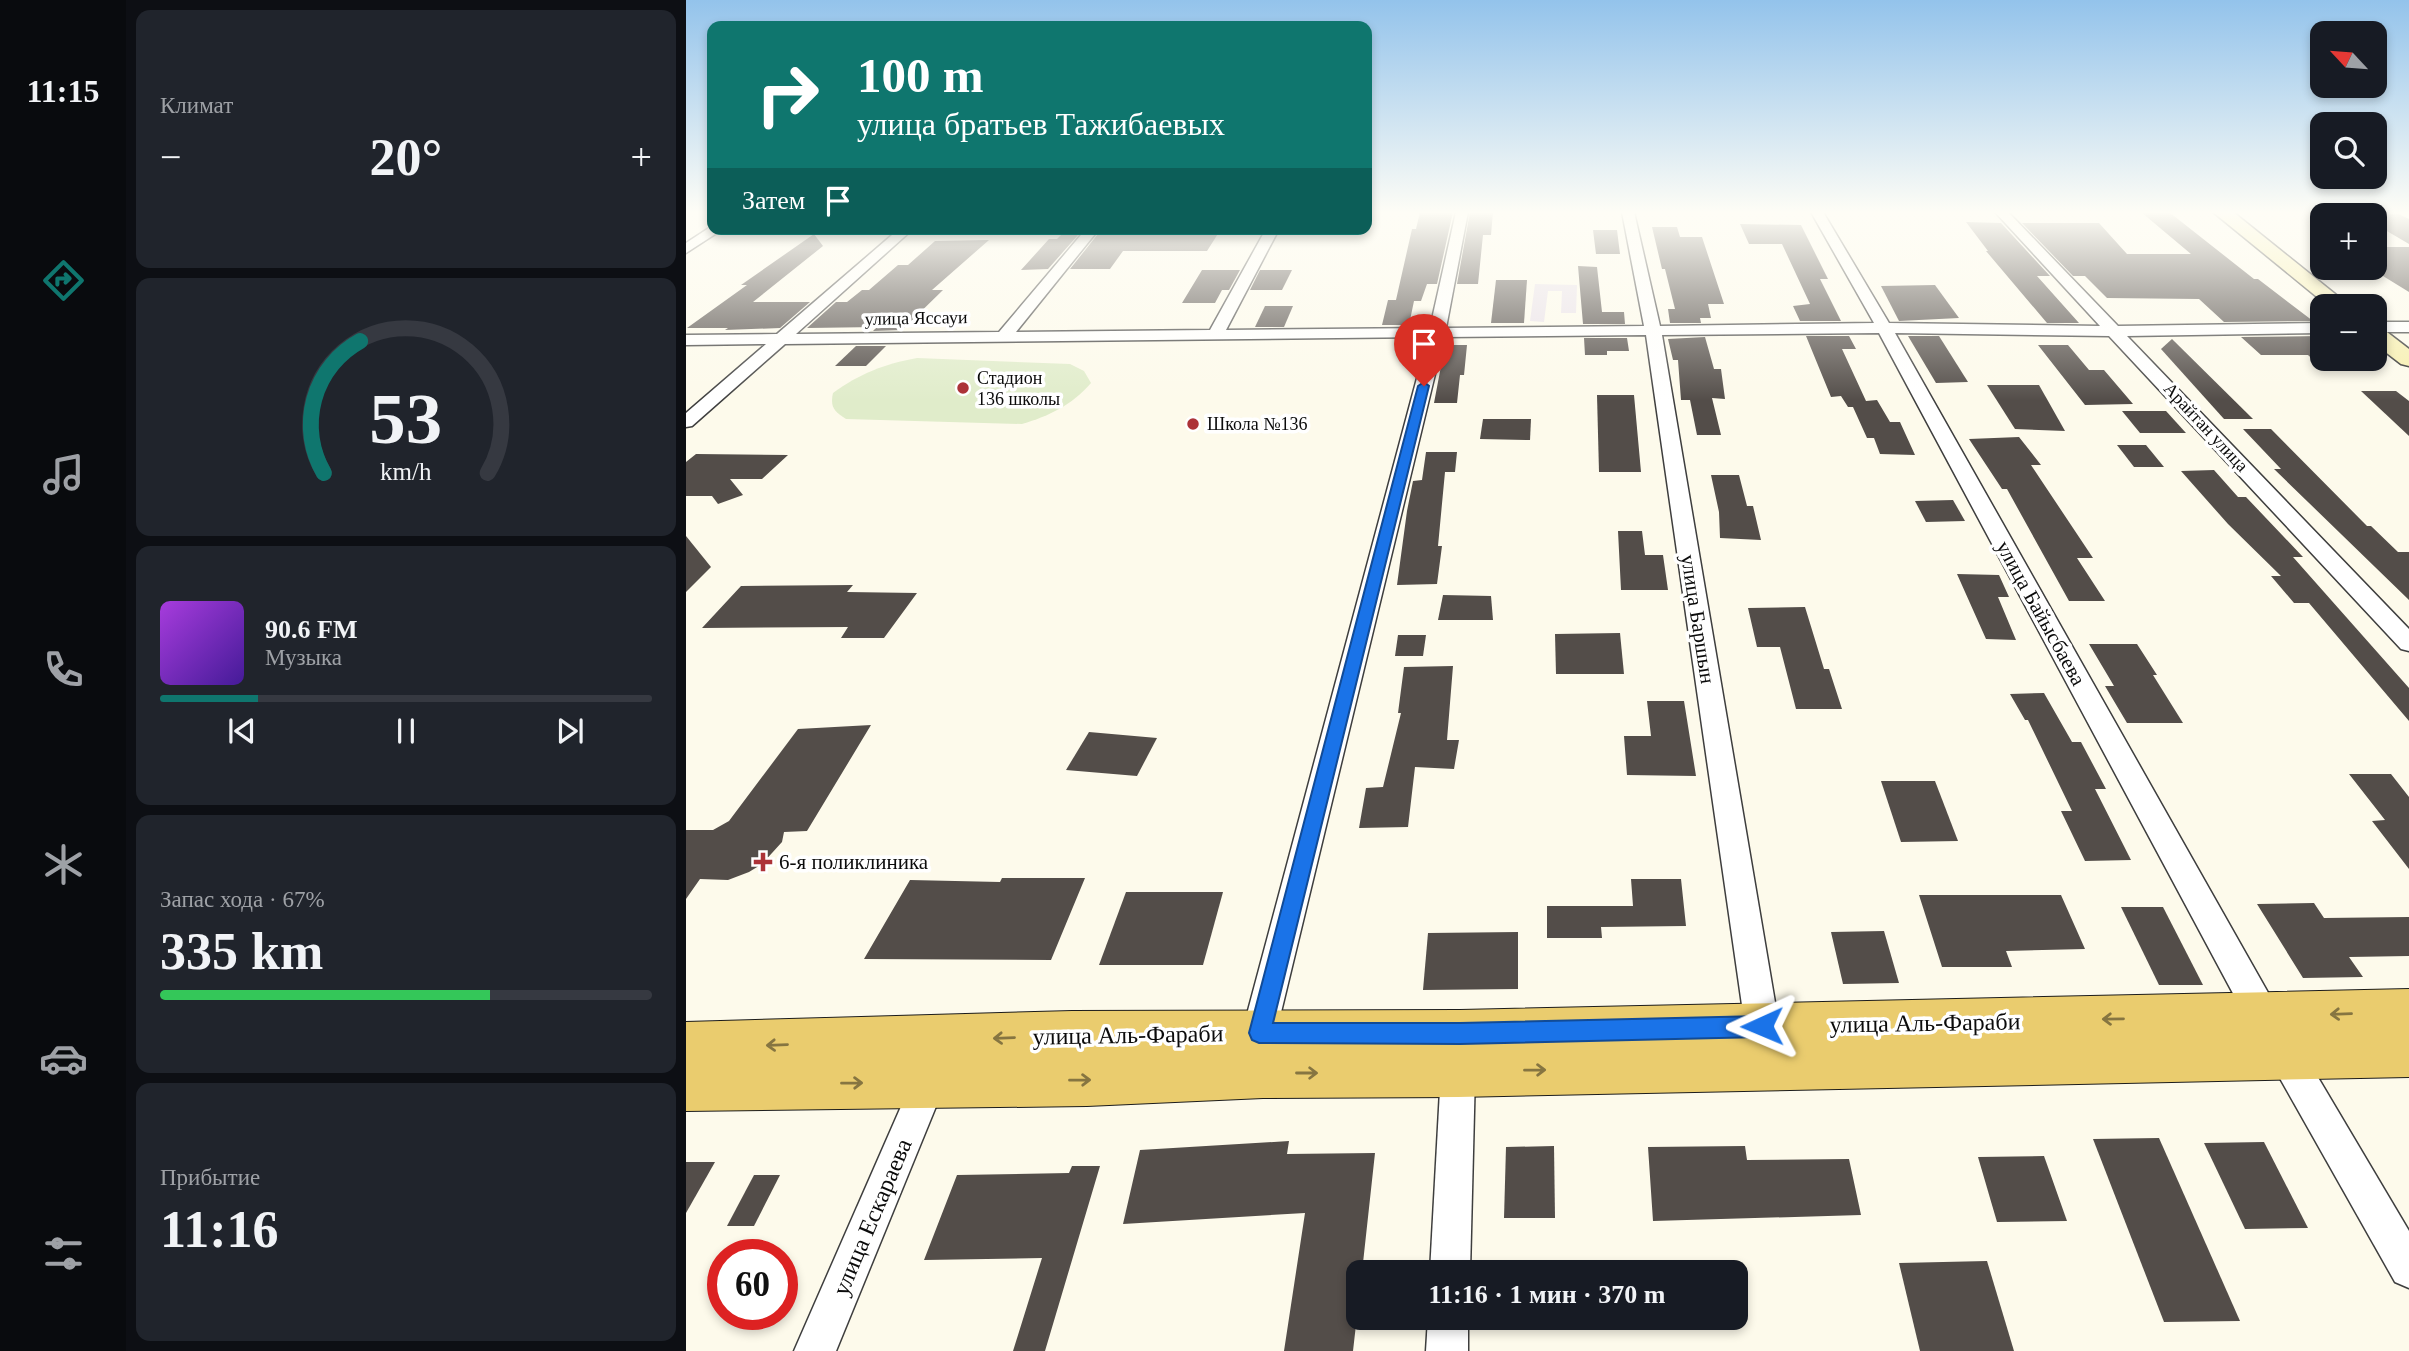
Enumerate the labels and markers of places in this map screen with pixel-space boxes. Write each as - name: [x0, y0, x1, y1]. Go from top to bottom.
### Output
- pin: [1394, 314, 1454, 386]
- place label: Стадион 136 школы: [977, 368, 1060, 409]
- marker: Стадион 136 школы: [955, 380, 971, 396]
- place label: Школа №136: [1207, 414, 1307, 434]
- marker: Школа №136: [1185, 416, 1201, 432]
- place label: 6-я поликлиника: [779, 850, 929, 874]
- marker: 6-я поликлиника: [753, 852, 773, 872]

